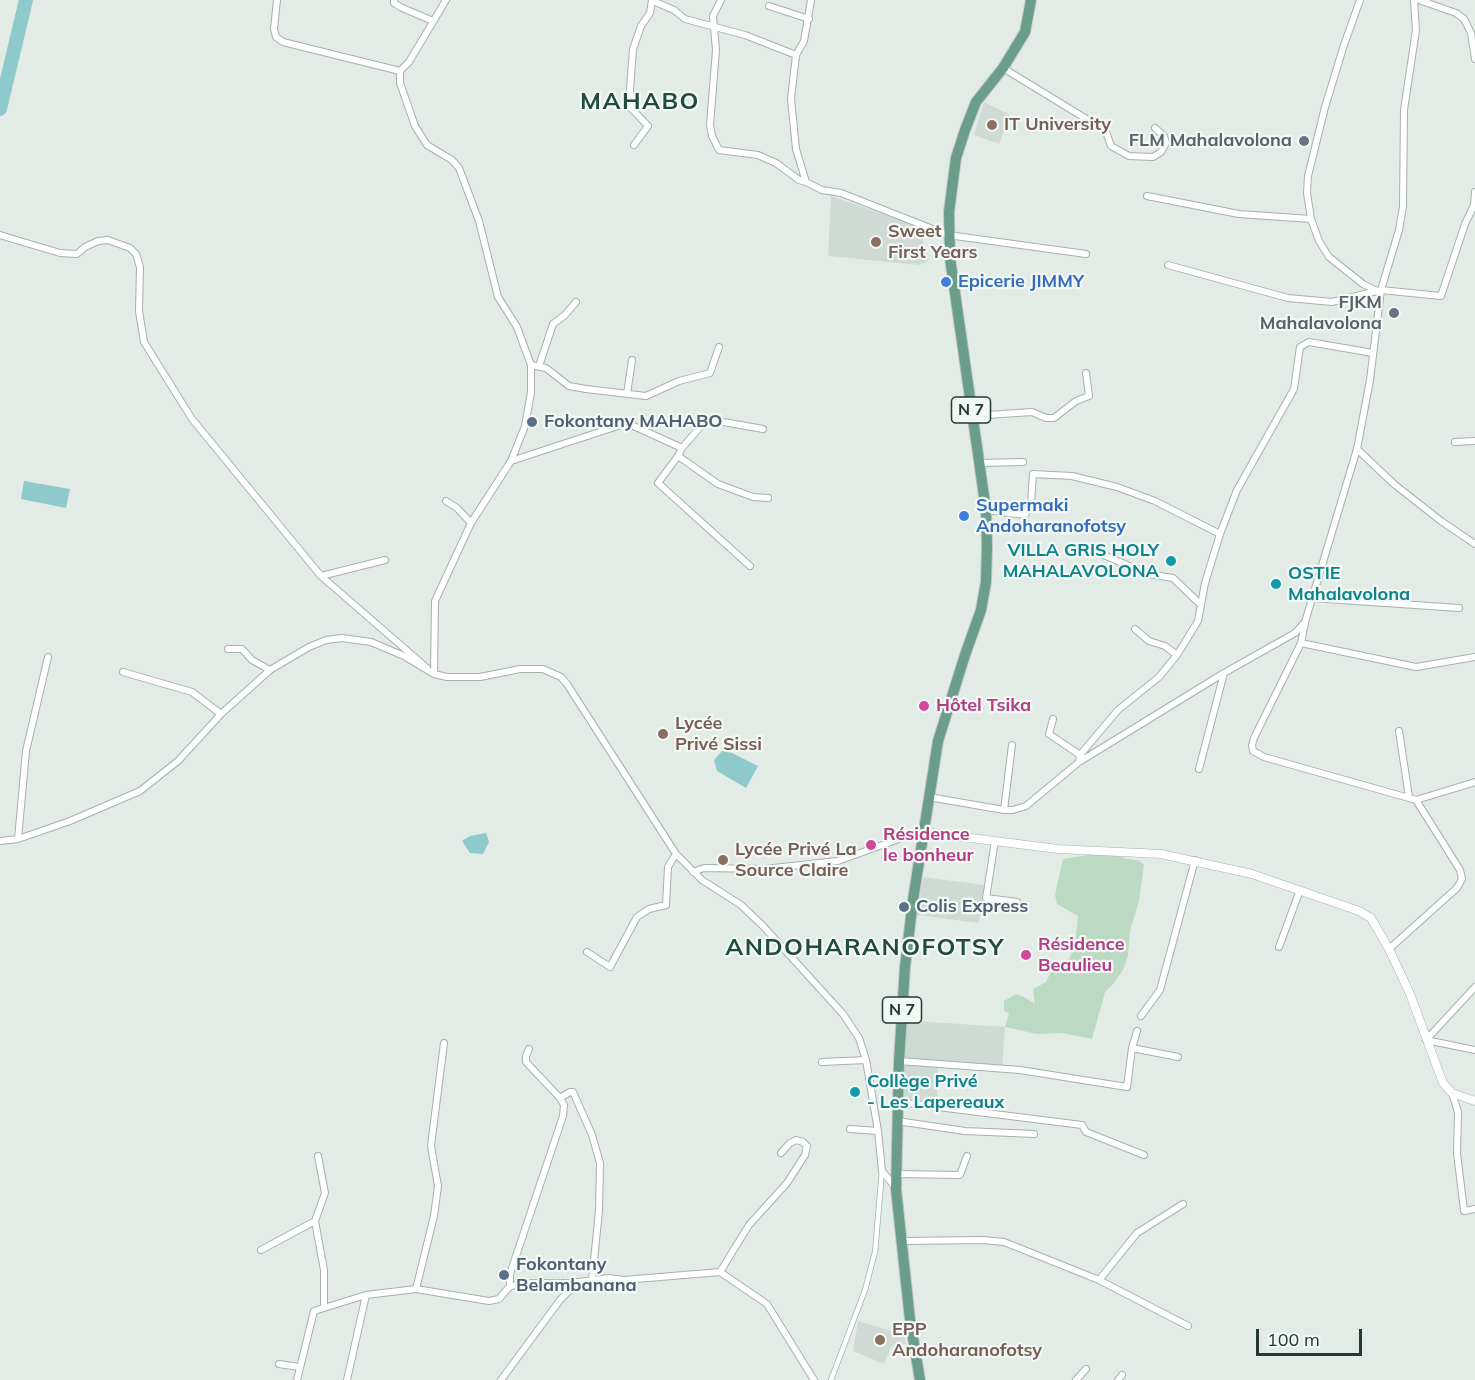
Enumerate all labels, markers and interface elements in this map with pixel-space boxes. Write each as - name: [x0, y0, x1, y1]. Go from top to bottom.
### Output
- district label: MAHABO: [580, 88, 700, 116]
- place label: IT University: [1004, 114, 1111, 136]
- marker: IT University: [985, 118, 999, 132]
- place label: FLM Mahalavolona: [1129, 130, 1292, 152]
- marker: FLM Mahalavolona: [1297, 134, 1311, 148]
- place label: Sweet First Years: [888, 221, 978, 264]
- marker: Sweet First Years: [869, 235, 883, 249]
- place label: Epicerie JIMMY: [958, 271, 1084, 293]
- marker: Epicerie JIMMY: [939, 275, 953, 289]
- place label: FJKM Mahalavolona: [1260, 292, 1382, 334]
- marker: FJKM Mahalavolona: [1387, 306, 1401, 320]
- road number: N 7: [952, 397, 990, 423]
- place label: Fokontany MAHABO: [544, 411, 723, 433]
- marker: Fokontany MAHABO: [525, 415, 539, 429]
- place label: Supermaki Andoharanofotsy: [976, 495, 1126, 538]
- marker: Supermaki Andoharanofotsy: [957, 509, 971, 523]
- place label: VILLA GRIS HOLY MAHALAVOLONA: [1003, 540, 1159, 582]
- marker: VILLA GRIS HOLY MAHALAVOLONA: [1164, 554, 1178, 568]
- place label: OSTIE Mahalavolona: [1288, 563, 1410, 606]
- marker: OSTIE Mahalavolona: [1269, 577, 1283, 591]
- place label: Hôtel Tsika: [936, 695, 1031, 717]
- marker: Hôtel Tsika: [917, 699, 931, 713]
- place label: Lycée Privé Sissi: [675, 713, 762, 756]
- marker: Lycée Privé Sissi: [656, 727, 670, 741]
- place label: Résidence le bonheur: [883, 824, 974, 866]
- marker: Résidence le bonheur: [864, 838, 878, 852]
- place label: Lycée Privé La Source Claire: [735, 839, 857, 882]
- marker: Lycée Privé La Source Claire: [716, 853, 730, 867]
- place label: Colis Express: [916, 896, 1028, 918]
- marker: Colis Express: [897, 900, 911, 914]
- district label: ANDOHARANOFOTSY: [725, 934, 1005, 962]
- place label: Résidence Beaulieu: [1038, 934, 1125, 976]
- marker: Résidence Beaulieu: [1019, 948, 1033, 962]
- road number: N 7: [882, 997, 922, 1023]
- place label: Collège Privé - Les Lapereaux: [867, 1071, 1004, 1114]
- marker: Collège Privé - Les Lapereaux: [848, 1085, 862, 1099]
- place label: Fokontany Belambanana: [516, 1254, 637, 1296]
- marker: Fokontany Belambanana: [497, 1268, 511, 1282]
- scale bar: [1259, 1317, 1366, 1355]
- place label: EPP Andoharanofotsy: [892, 1319, 1042, 1362]
- text: 100 m: [1267, 1328, 1320, 1351]
- marker: EPP Andoharanofotsy: [873, 1333, 887, 1347]

